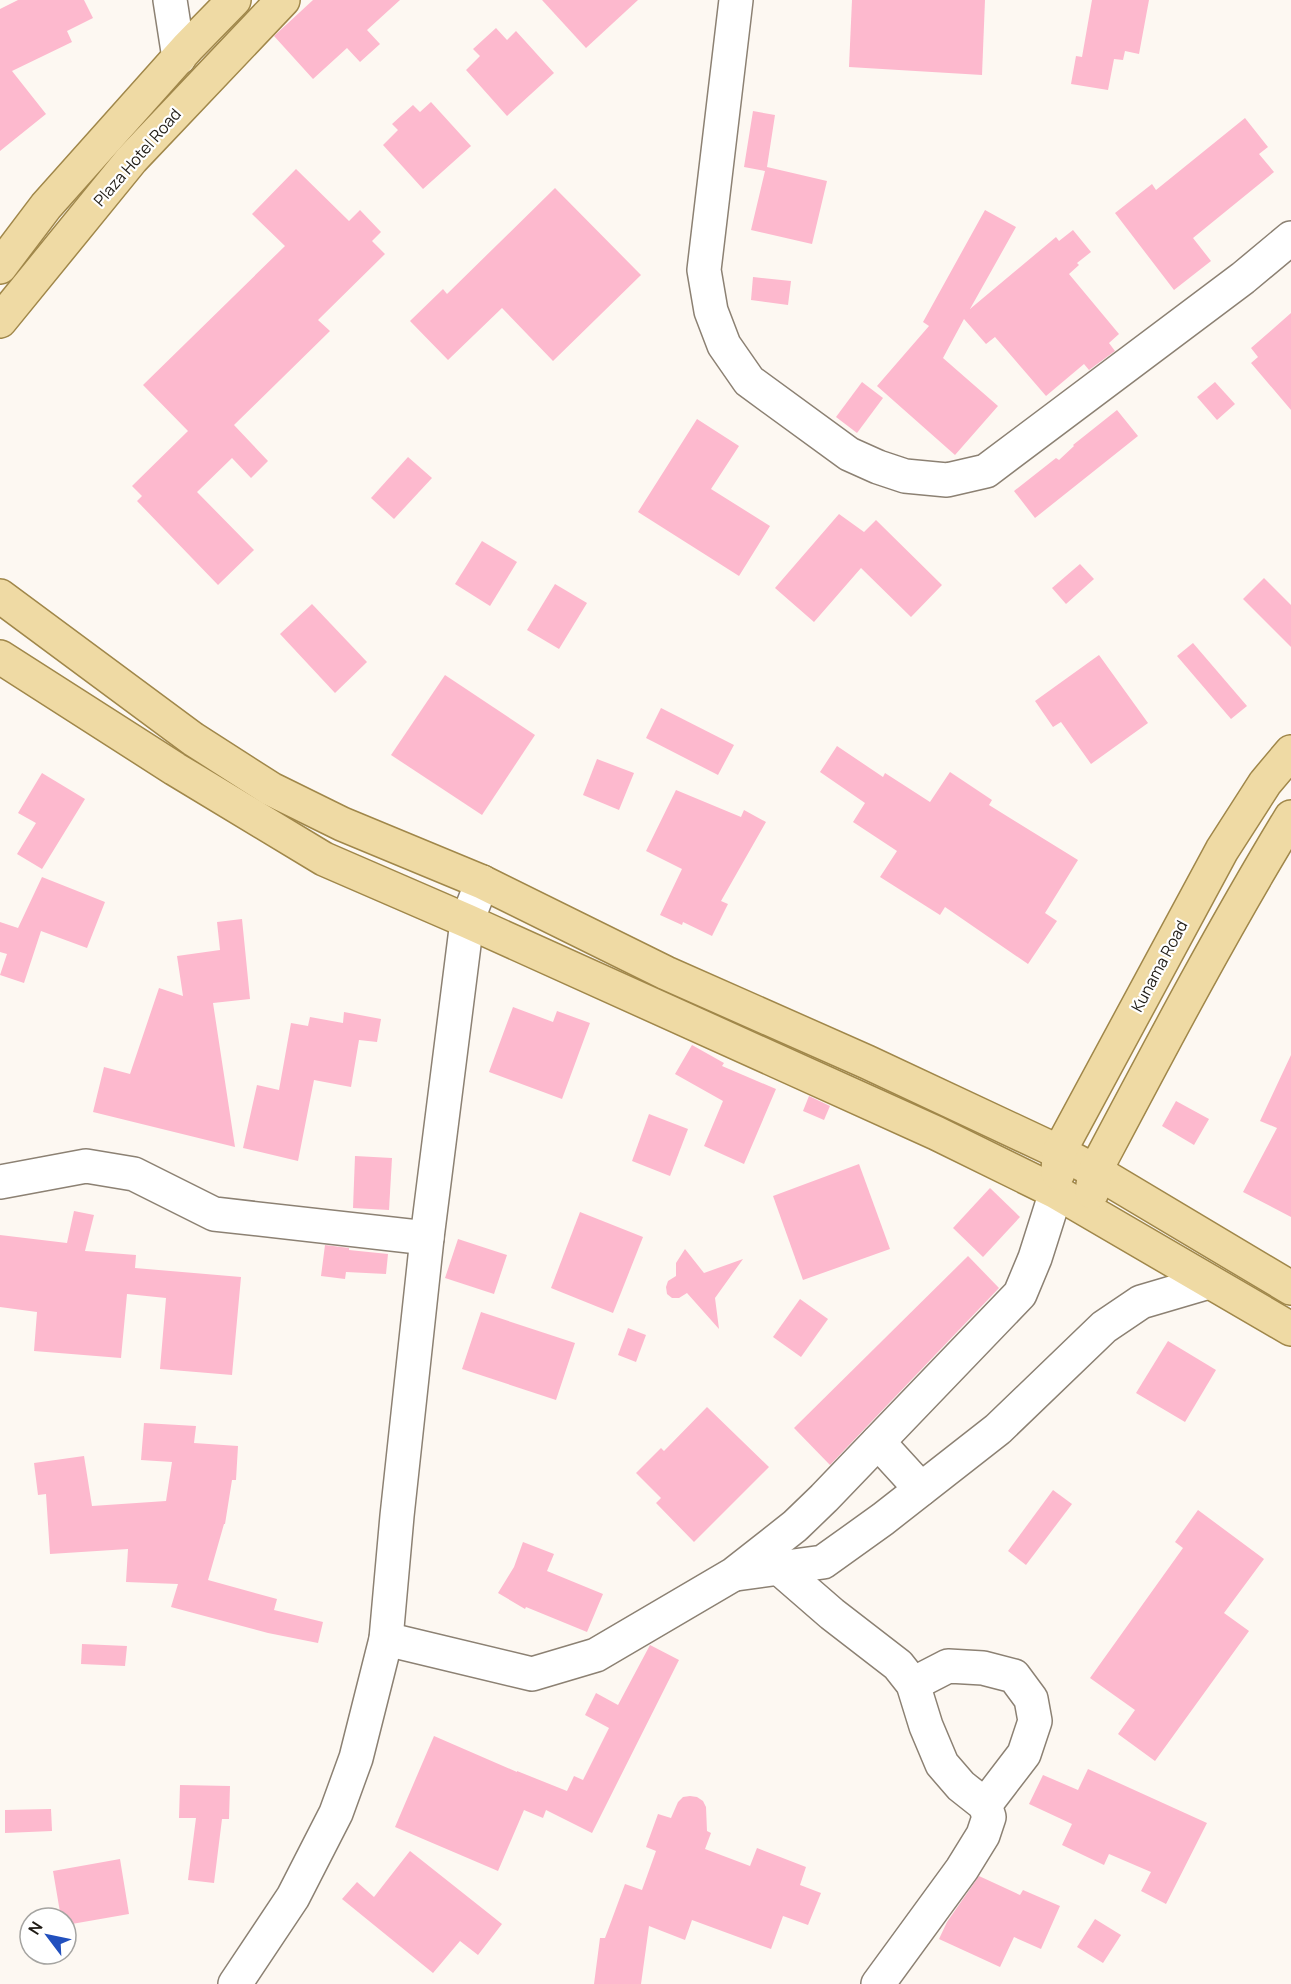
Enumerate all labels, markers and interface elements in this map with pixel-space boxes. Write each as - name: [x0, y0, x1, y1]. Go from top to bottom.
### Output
- street label: Plaza Hotel Road: [88, 103, 186, 211]
- street label: Kunama Road: [1126, 917, 1192, 1015]
- north arrow: [18, 1906, 78, 1966]
- text: N: [23, 1917, 48, 1939]

